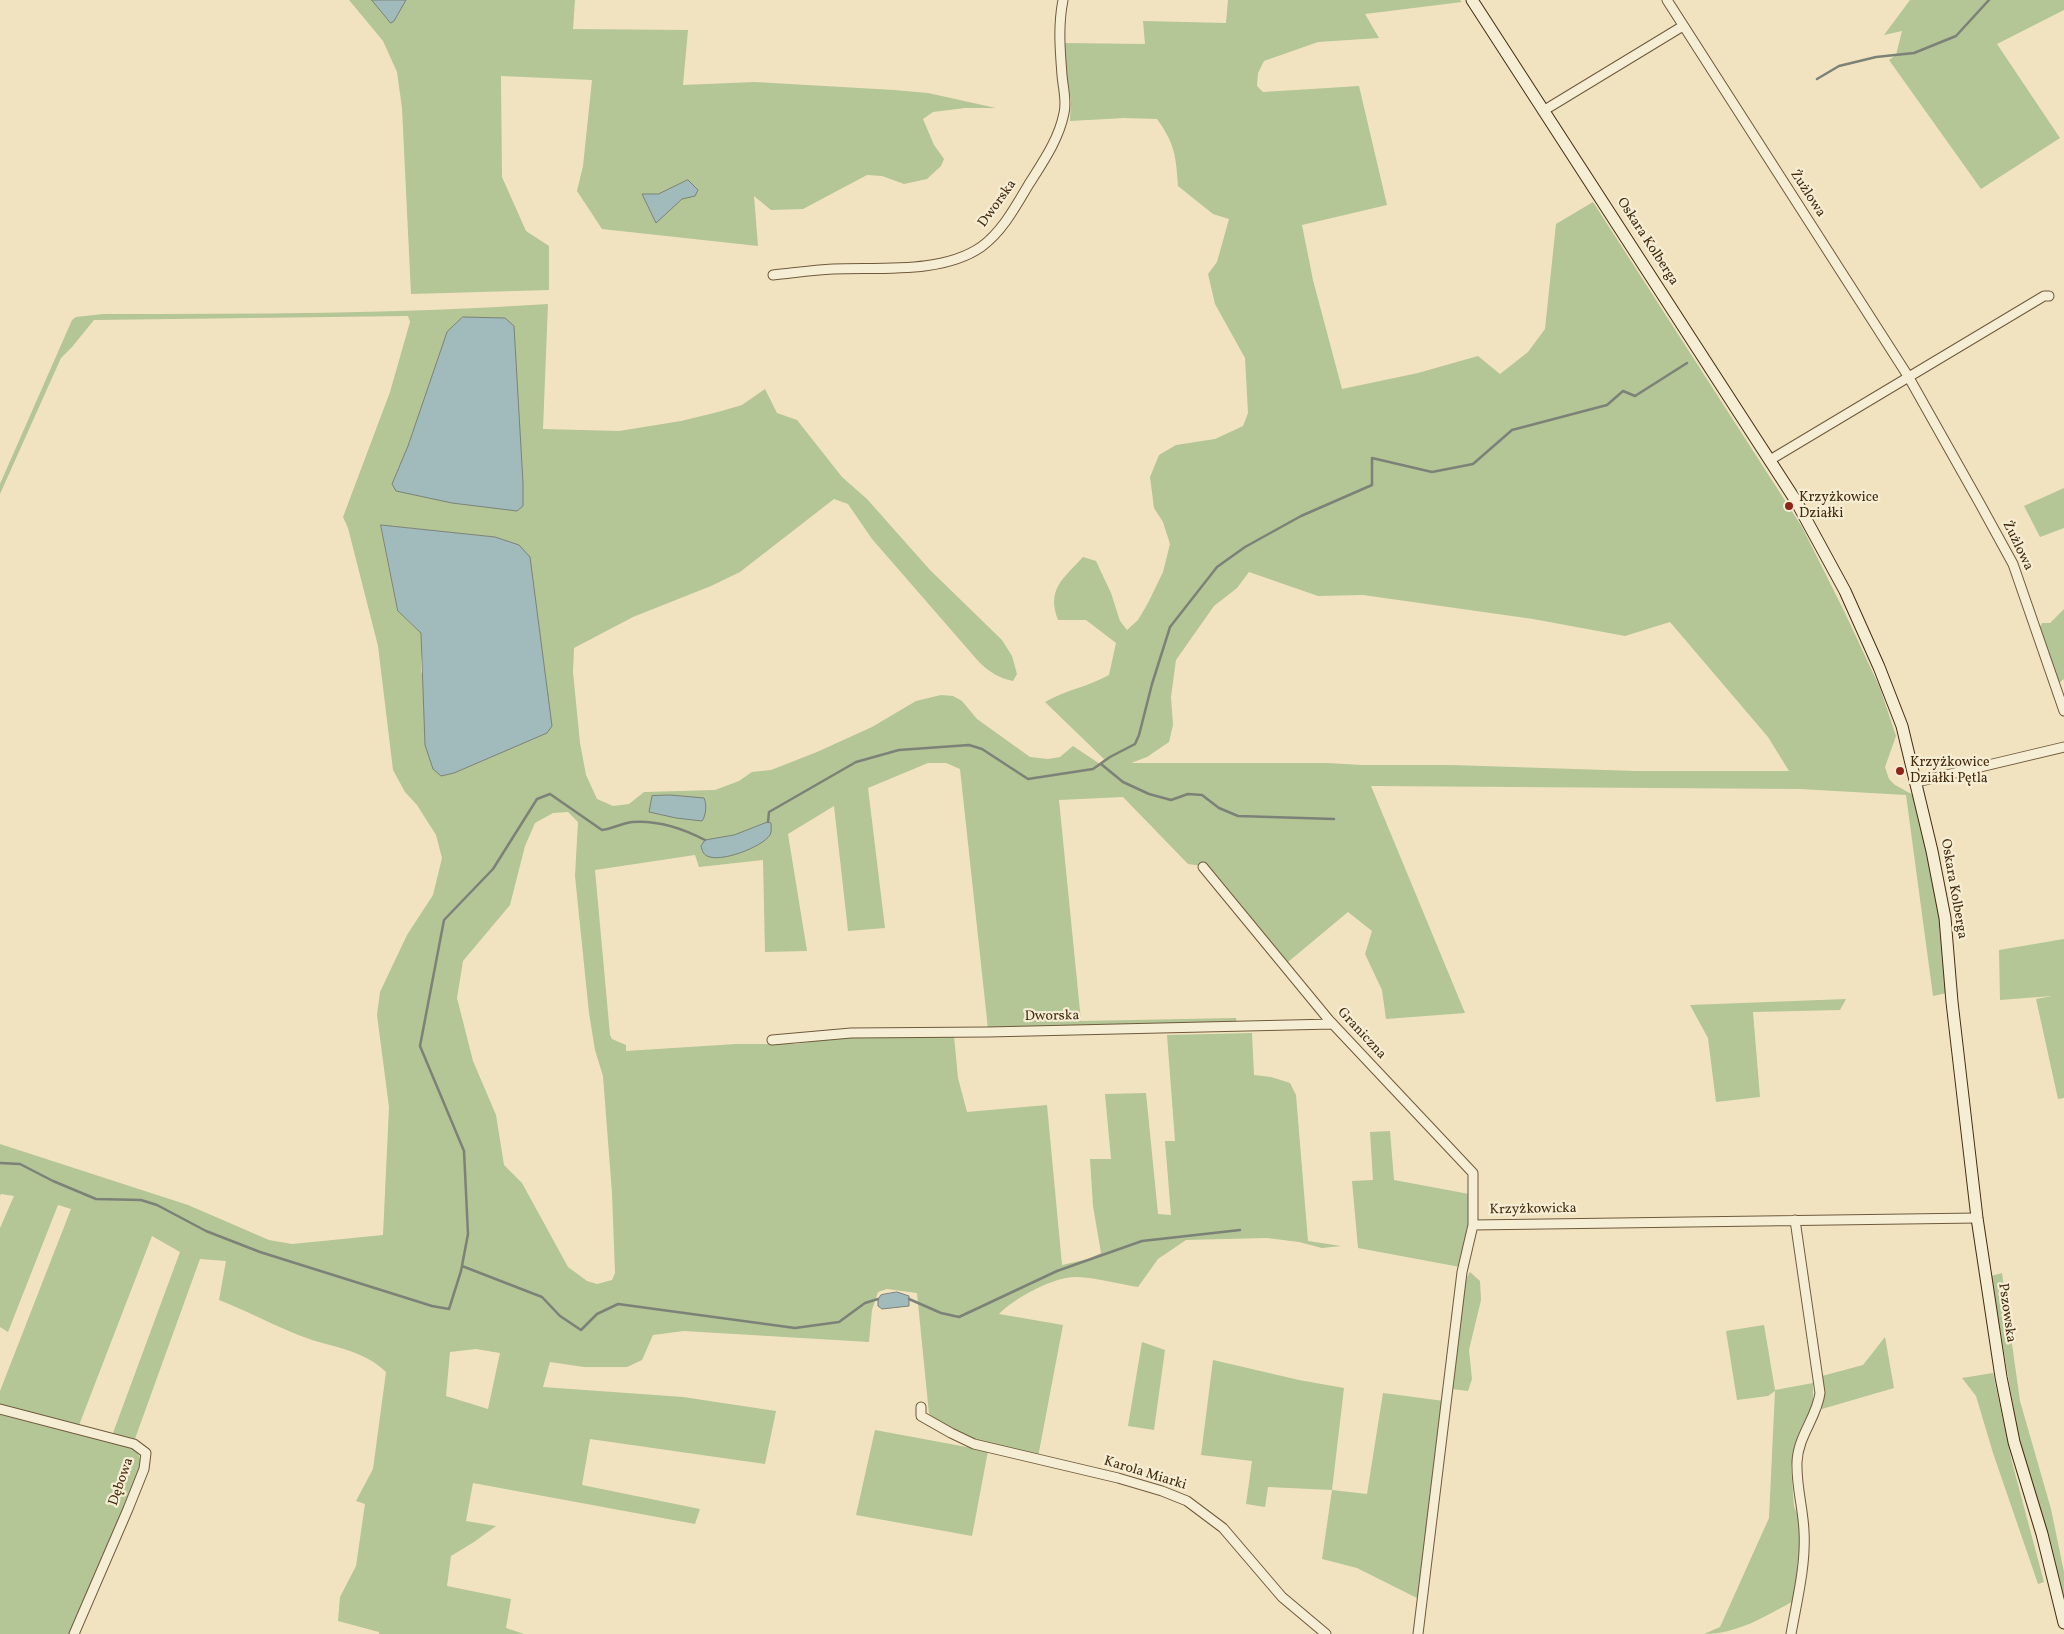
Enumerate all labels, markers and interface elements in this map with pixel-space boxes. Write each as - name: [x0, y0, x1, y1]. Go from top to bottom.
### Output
- street label: Żużlowa: [1786, 167, 1828, 221]
- street label: Dworska: [975, 177, 1021, 231]
- street label: Oskara Kolberga: [1612, 195, 1682, 289]
- place label: Krzyżkowice Działki: [1799, 490, 1879, 522]
- marker: Krzyżkowice Działki: [1783, 500, 1795, 512]
- street label: Żużlowa: [1998, 518, 2036, 574]
- place label: Krzyżkowice Działki Pętla: [1910, 755, 1990, 788]
- marker: Krzyżkowice Działki Pętla: [1894, 765, 1906, 777]
- street label: Oskara Kolberga: [1936, 838, 1970, 940]
- street label: Graniczna: [1333, 1005, 1389, 1063]
- street label: Dworska: [1024, 1008, 1080, 1026]
- street label: Krzyżkowicka: [1489, 1201, 1577, 1219]
- street label: Pszowska: [1994, 1282, 2018, 1344]
- street label: Karola Miarki: [1102, 1453, 1188, 1495]
- street label: Dębowa: [106, 1456, 138, 1508]

